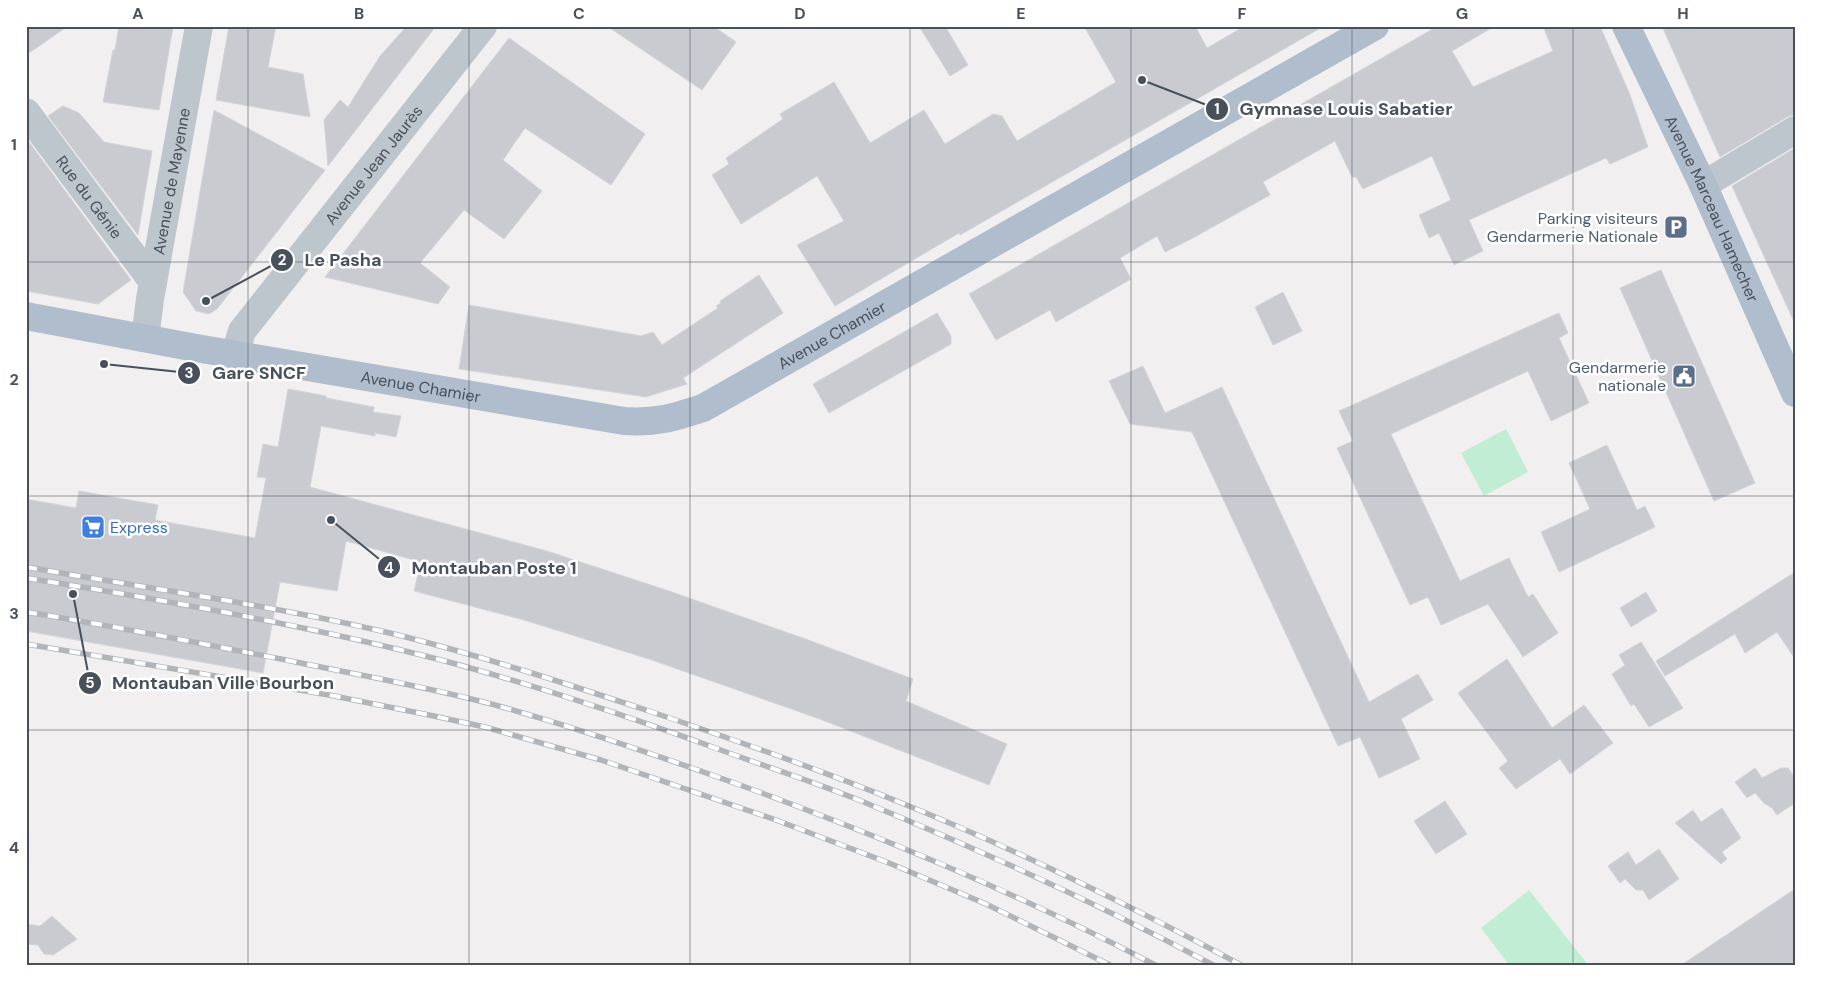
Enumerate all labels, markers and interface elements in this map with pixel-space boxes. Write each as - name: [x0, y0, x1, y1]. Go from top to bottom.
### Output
- text: A: [132, 3, 144, 24]
- text: B: [354, 3, 364, 24]
- text: C: [573, 3, 585, 24]
- text: D: [794, 3, 806, 24]
- text: E: [1016, 3, 1026, 24]
- text: F: [1238, 3, 1247, 24]
- text: G: [1456, 3, 1468, 24]
- text: H: [1677, 3, 1689, 24]
- callout: Gymnase Louis Sabatier: [1204, 92, 1462, 125]
- text: Gymnase Louis Sabatier: [1239, 97, 1453, 121]
- text: 1: [1214, 99, 1220, 119]
- street label: Avenue Jean Jaurès: [320, 101, 427, 229]
- street label: Avenue de Mayenne: [148, 106, 195, 256]
- street label: Avenue Marceau Hamecher: [1660, 112, 1764, 305]
- text: 1: [11, 134, 17, 155]
- street label: Rue du Génie: [51, 151, 127, 243]
- place label: Parking visiteurs Gendarmerie Nationale: [1487, 208, 1658, 247]
- parking icon: Parking visiteurs Gendarmerie Nationale: [1663, 214, 1689, 240]
- callout: Le Pasha: [270, 243, 392, 276]
- text: Le Pasha: [305, 248, 381, 272]
- text: 2: [278, 250, 287, 270]
- street label: Avenue Chamier: [774, 296, 890, 374]
- callout: Gare SNCF: [177, 356, 316, 389]
- place label: Gendarmerie nationale: [1569, 357, 1666, 396]
- text: Gare SNCF: [212, 361, 306, 385]
- text: 3: [184, 363, 194, 383]
- public building icon: Gendarmerie nationale: [1671, 363, 1697, 389]
- street label: Avenue Chamier: [359, 366, 482, 407]
- text: 2: [9, 369, 19, 390]
- supermarket icon: Express: [80, 514, 106, 540]
- place label: Express: [110, 517, 168, 538]
- callout: Montauban Poste 1: [377, 551, 587, 584]
- text: Montauban Poste 1: [411, 556, 577, 580]
- text: 4: [384, 558, 394, 578]
- text: 3: [9, 603, 19, 624]
- callout: Montauban Ville Bourbon: [77, 667, 344, 700]
- text: Montauban Ville Bourbon: [112, 671, 334, 695]
- text: 5: [85, 673, 95, 693]
- text: 4: [9, 837, 19, 858]

